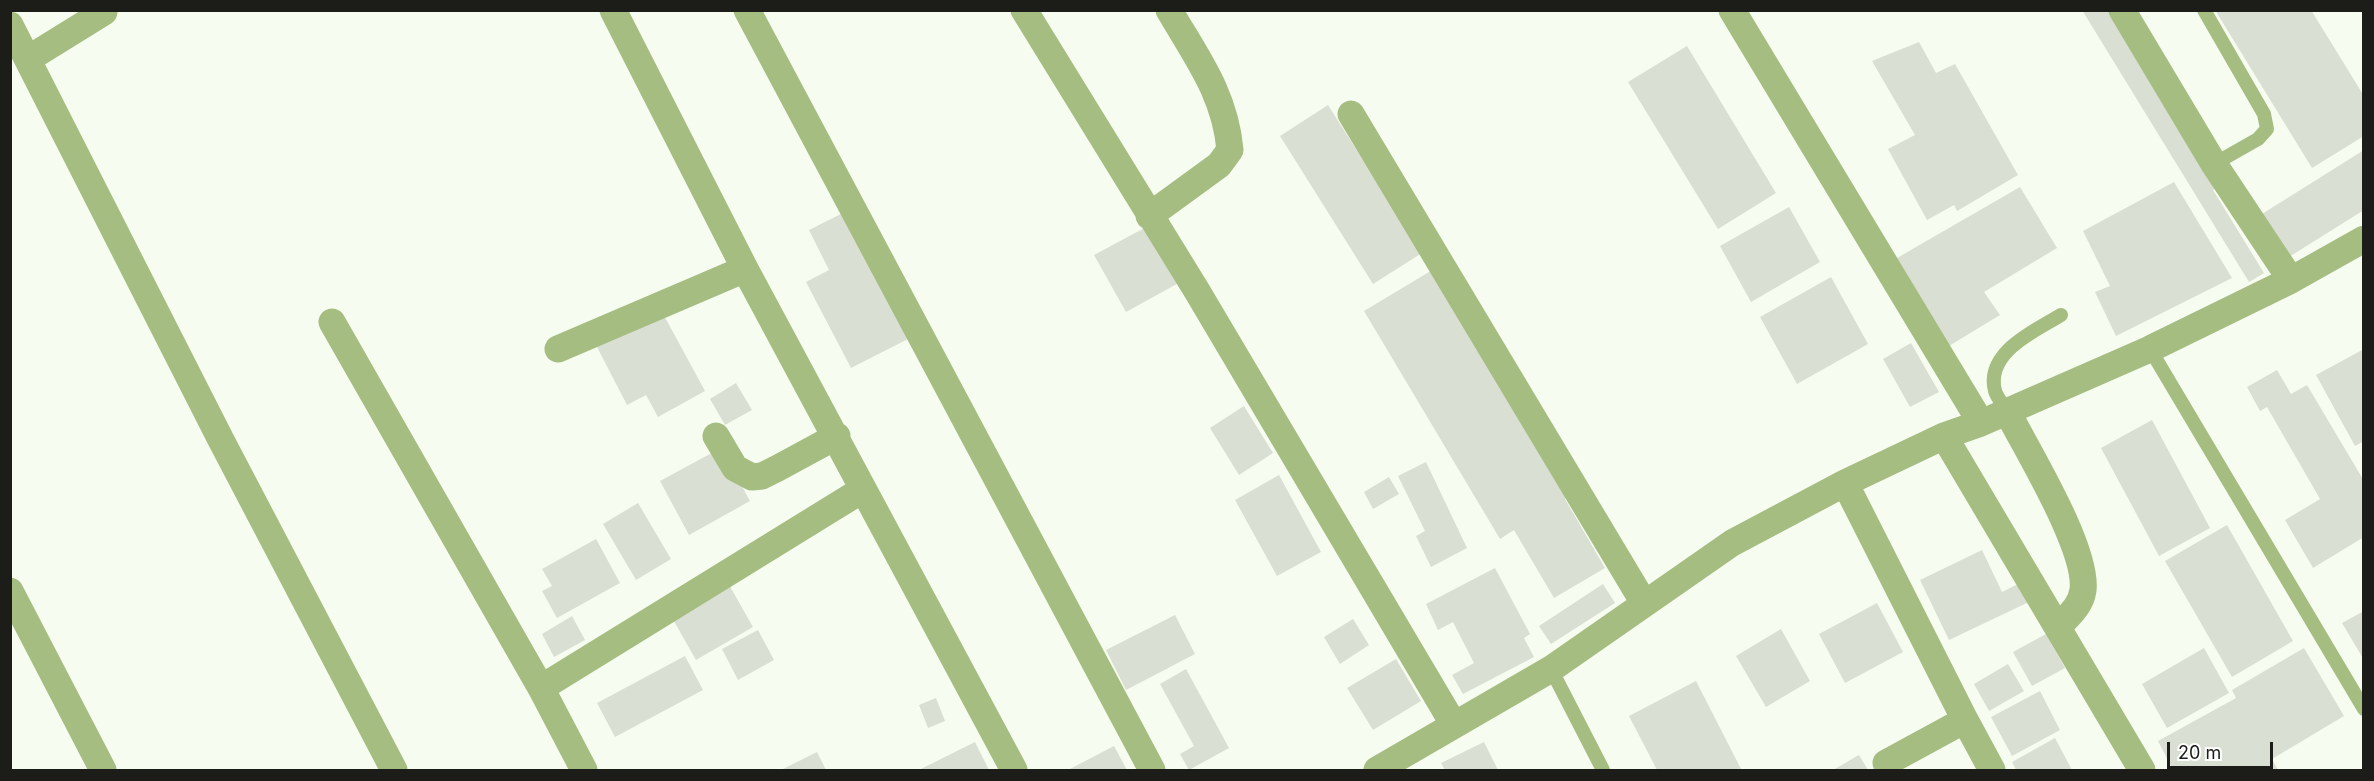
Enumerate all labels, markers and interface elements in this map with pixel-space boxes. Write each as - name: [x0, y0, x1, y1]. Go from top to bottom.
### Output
- scale bar: [2170, 730, 2276, 768]
- text: 20 m: [2178, 742, 2221, 763]

